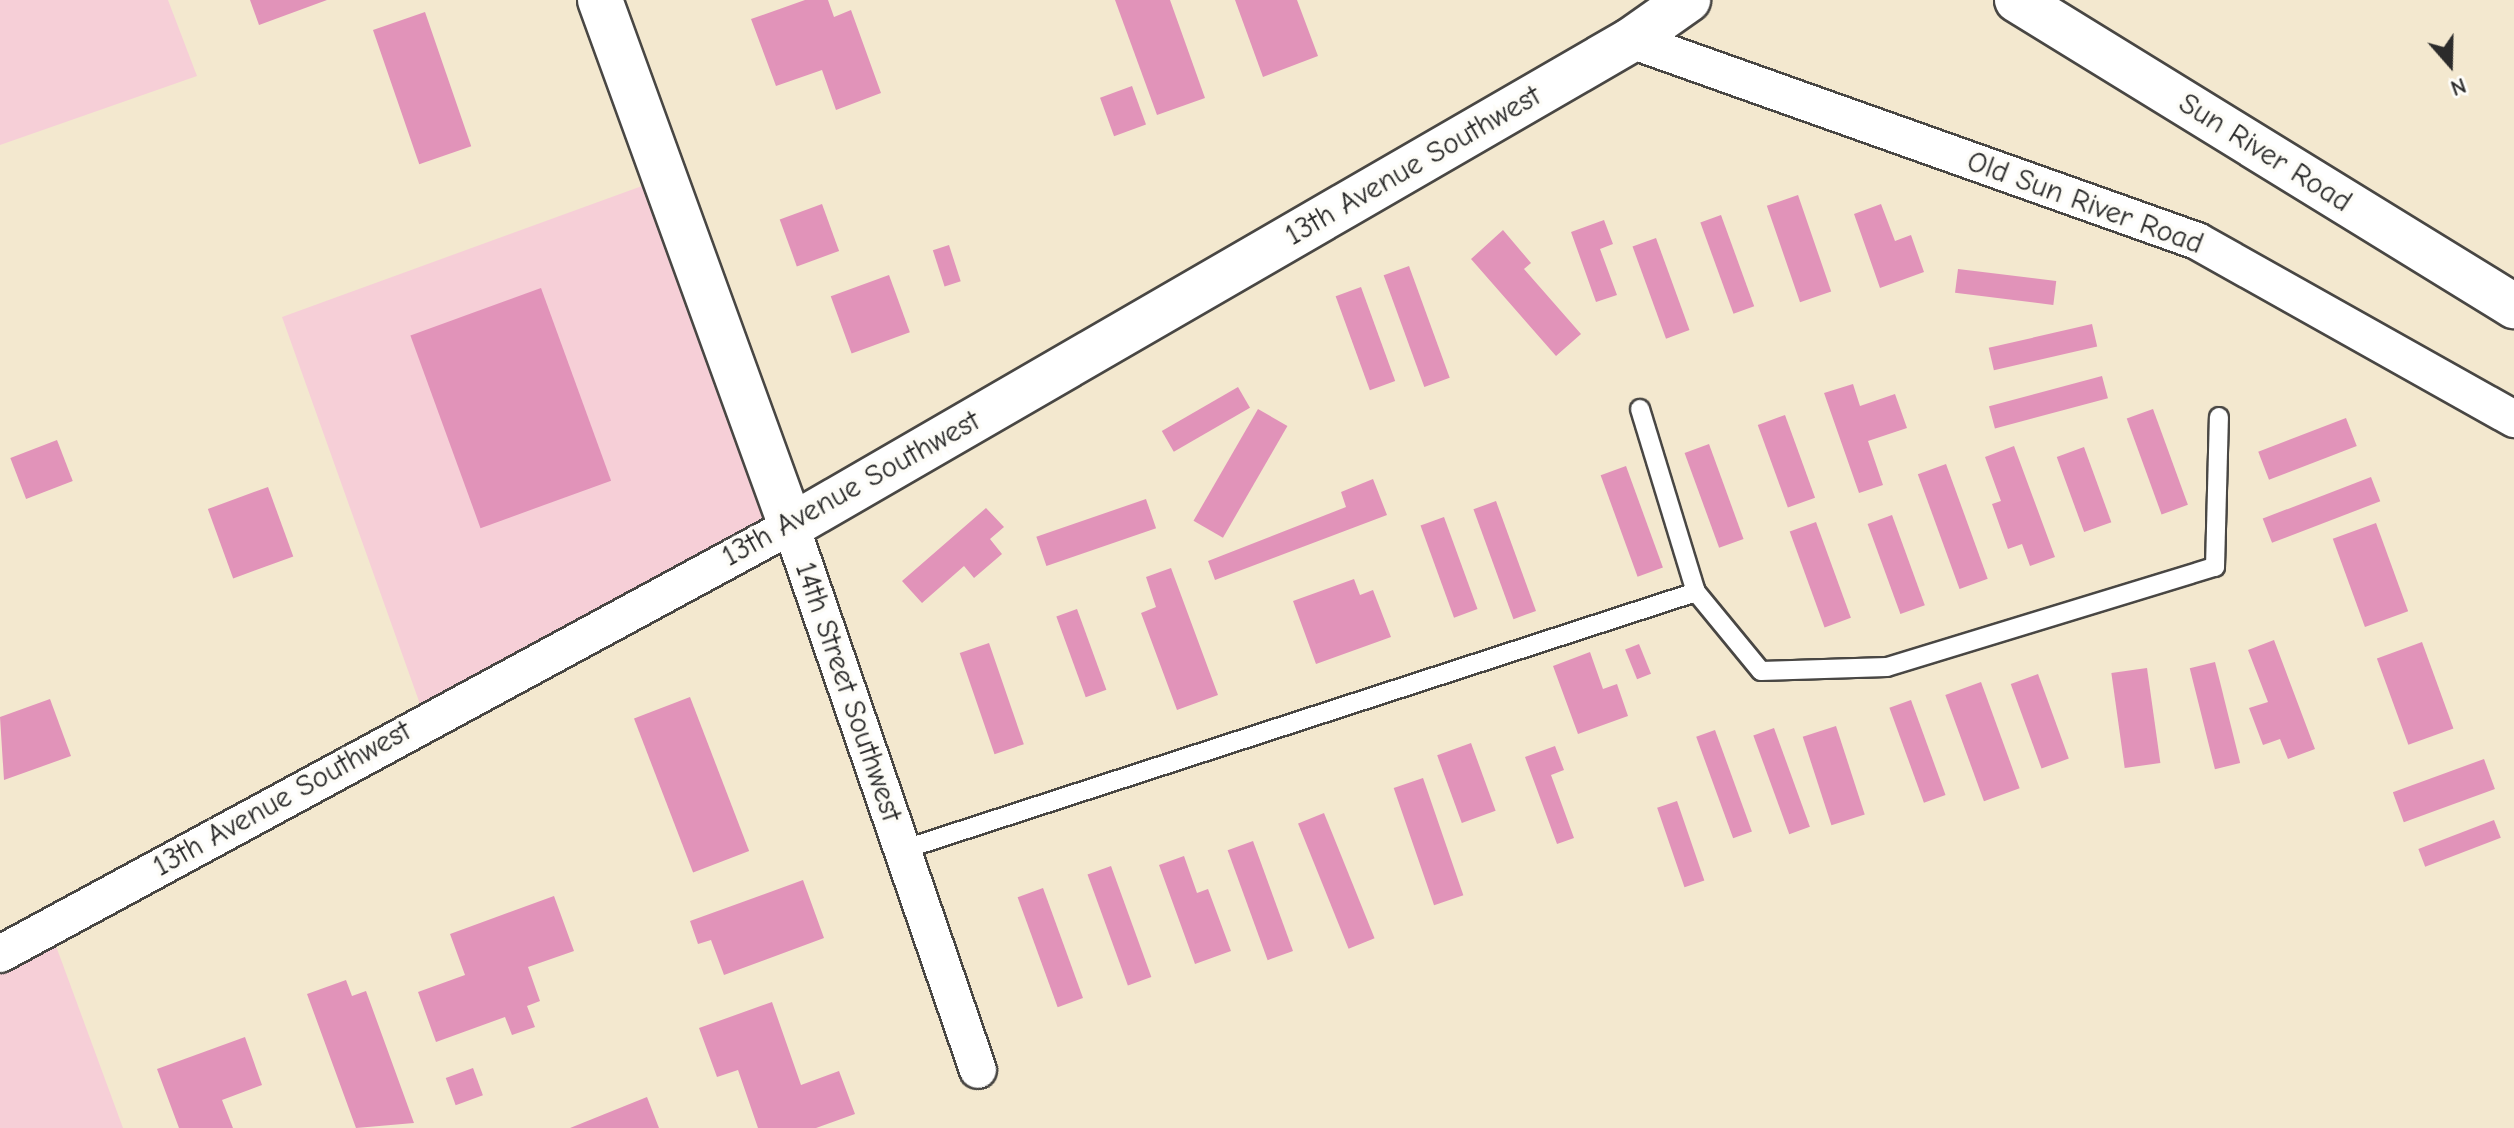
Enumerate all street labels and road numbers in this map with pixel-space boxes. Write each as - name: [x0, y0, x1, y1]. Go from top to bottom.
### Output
- street label: 13th Avenue Southwest: [1279, 78, 1547, 254]
- street label: Sun River Road: [2172, 86, 2358, 220]
- street label: Old Sun River Road: [1962, 144, 2208, 262]
- street label: 13th Avenue Southwest: [716, 403, 986, 575]
- street label: 14th Street Southwest: [787, 558, 909, 826]
- street label: 13th Avenue Southwest: [147, 713, 417, 885]

